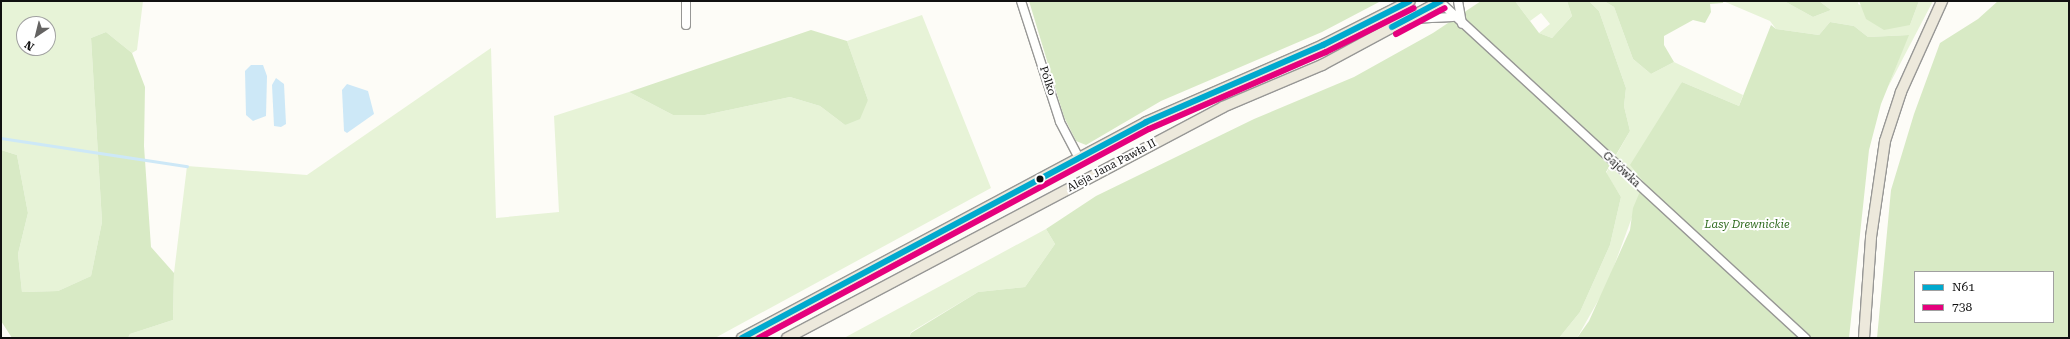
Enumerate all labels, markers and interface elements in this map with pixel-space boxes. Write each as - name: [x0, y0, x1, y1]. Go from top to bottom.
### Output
- north arrow: [16, 16, 56, 56]
- text: N: [22, 38, 37, 53]
- street label: Pólko: [1036, 65, 1058, 97]
- street label: Aleja Jana Pawła II: [1065, 137, 1159, 195]
- street label: Gajówka: [1600, 149, 1642, 191]
- unlabelled marker: [1035, 174, 1045, 184]
- park label: Lasy Drewnickie: [1704, 218, 1790, 232]
- legend: [1914, 271, 2054, 323]
- text: N61: [1952, 280, 1975, 294]
- text: 738: [1952, 300, 1972, 314]

